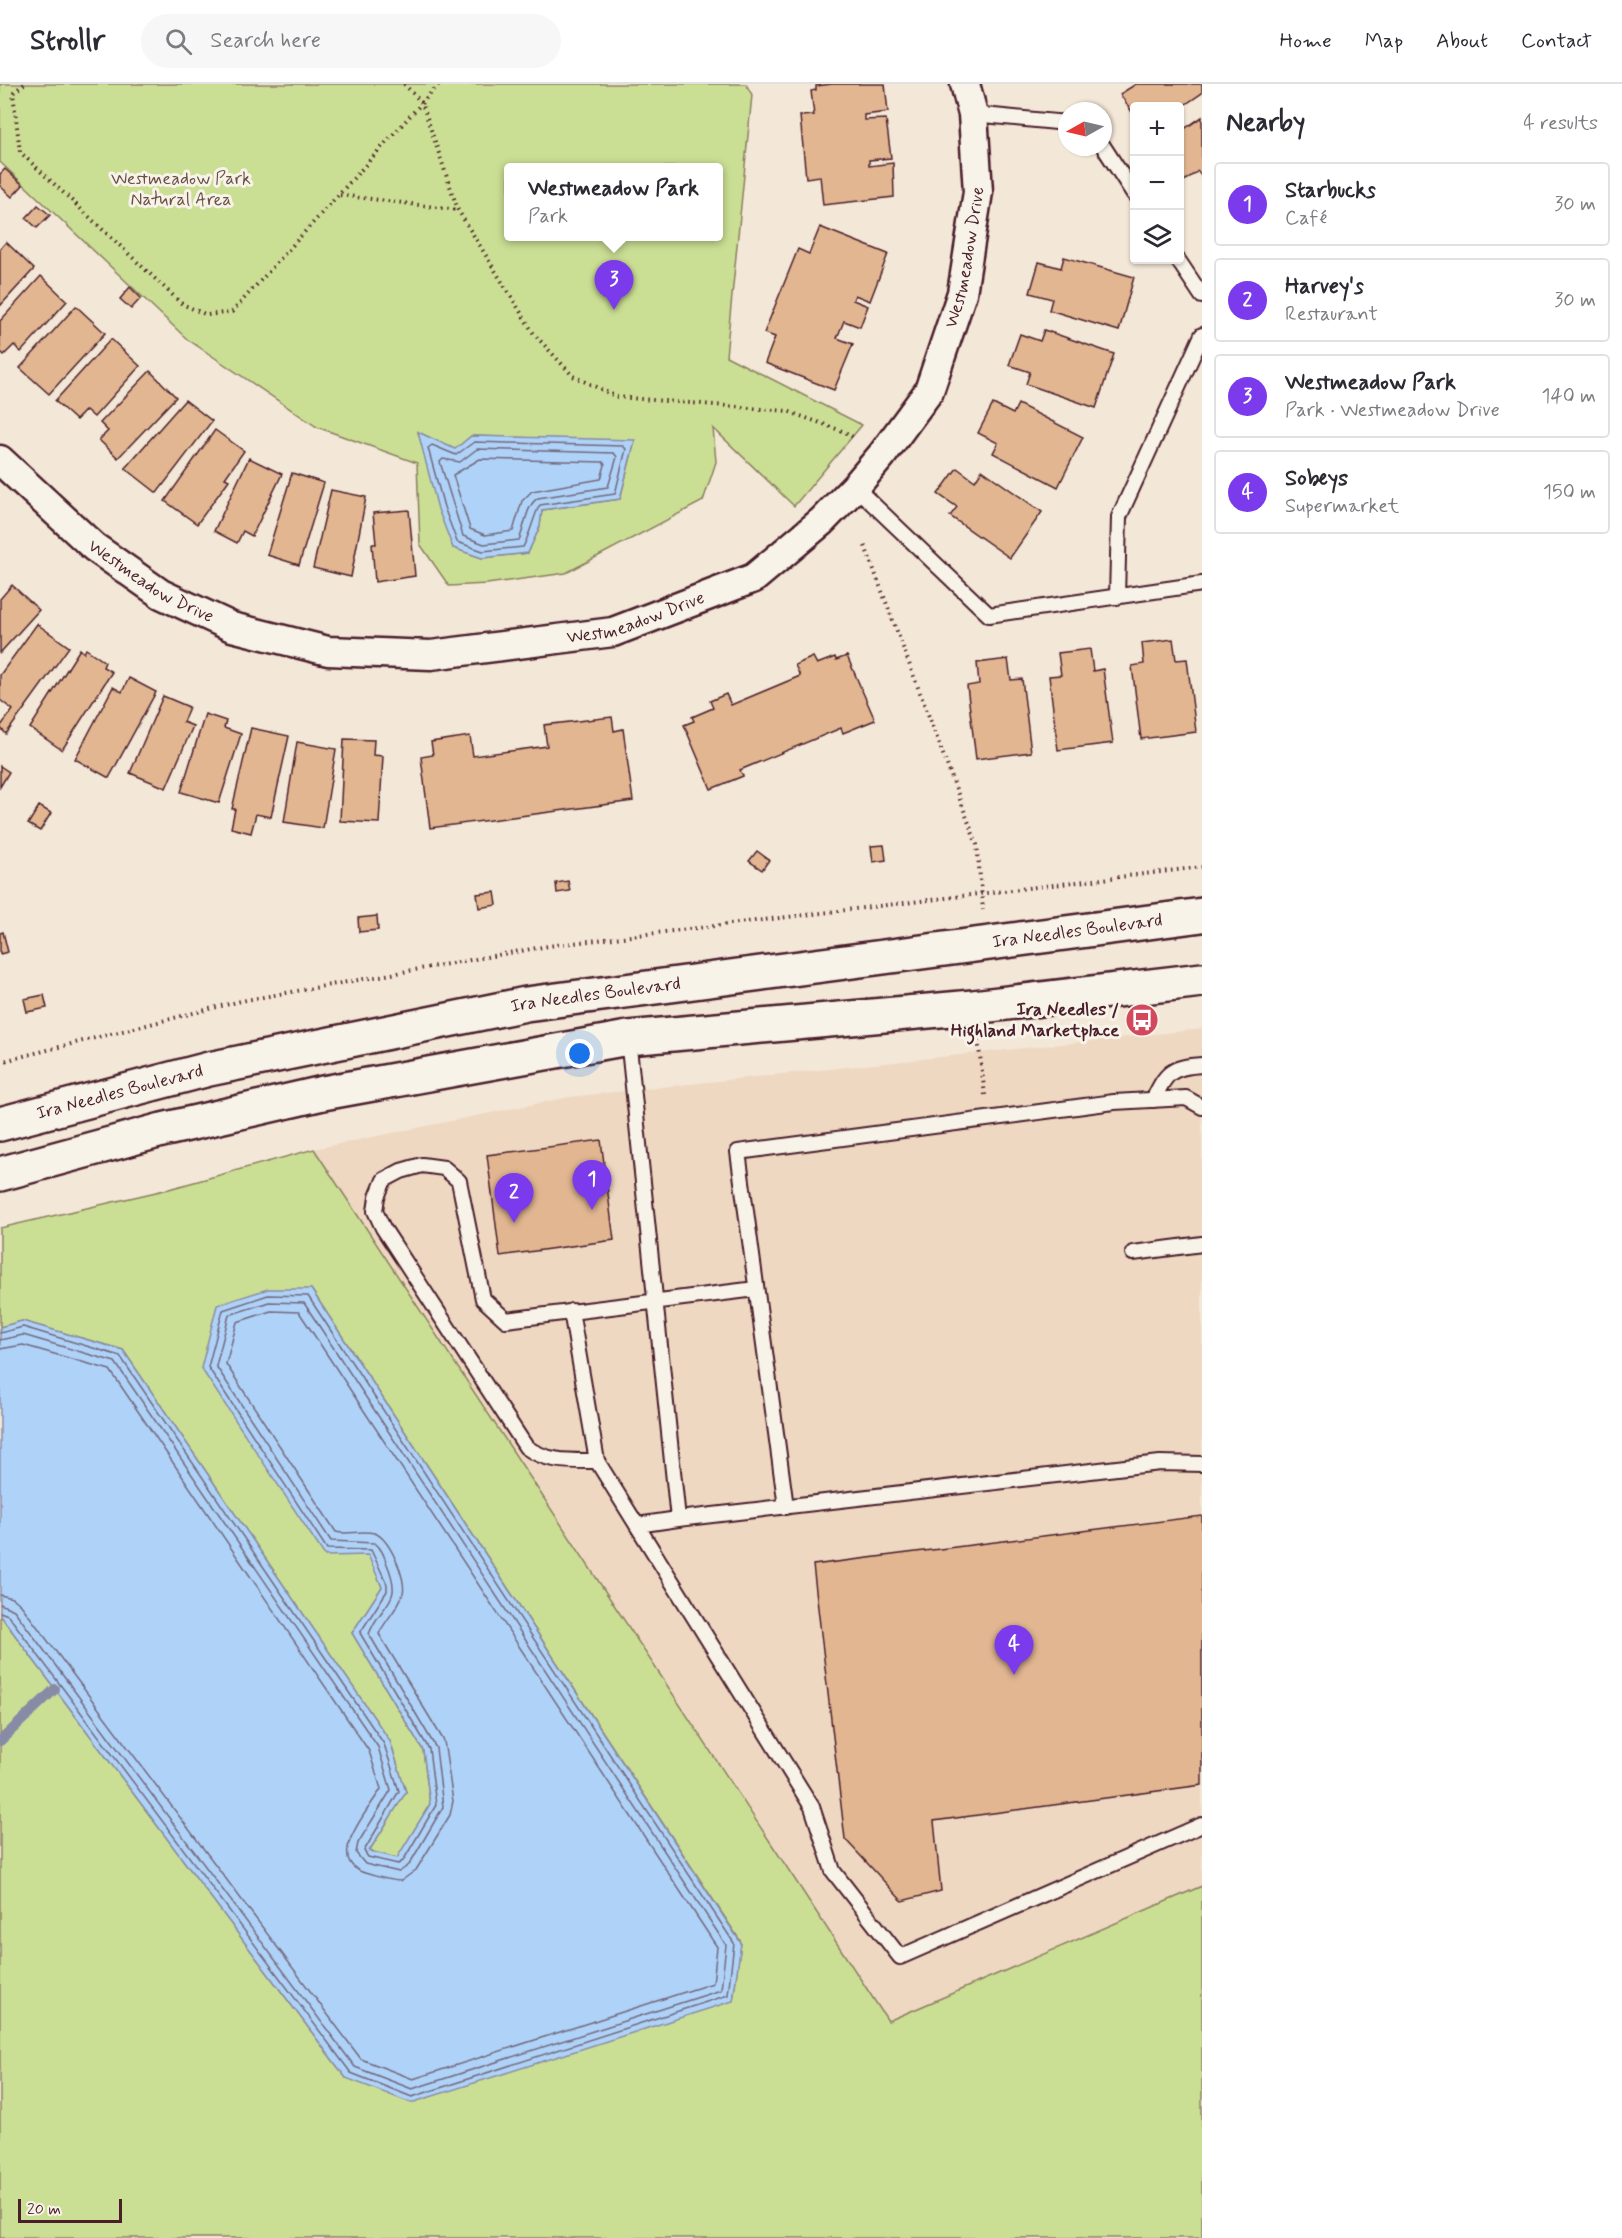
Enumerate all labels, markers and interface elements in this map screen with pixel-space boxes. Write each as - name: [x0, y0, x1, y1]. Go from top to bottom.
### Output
- search box: [141, 14, 561, 68]
- text: Strollr: [30, 23, 105, 60]
- icon: search: [162, 25, 195, 58]
- text: Search here: [210, 27, 321, 55]
- text: Home: [1280, 27, 1332, 55]
- text: Map: [1365, 27, 1403, 55]
- text: About: [1436, 27, 1488, 55]
- text: Contact: [1521, 27, 1592, 55]
- north arrow: [1058, 102, 1112, 156]
- map controls: [1130, 102, 1184, 264]
- button: +: [1130, 102, 1184, 156]
- text: Nearby: [1226, 106, 1305, 140]
- text: 4 results: [1523, 110, 1598, 137]
- button: −: [1130, 156, 1184, 210]
- popup: [504, 163, 723, 241]
- park label: Westmeadow Park Natural Area: [111, 167, 251, 212]
- text: Westmeadow Park: [528, 175, 699, 203]
- text: Starbucks: [1285, 177, 1376, 205]
- street label: Westmeadow Drive: [939, 186, 990, 331]
- text: 1: [1243, 191, 1252, 218]
- text: 30 m: [1554, 191, 1596, 218]
- text: Park: [528, 203, 568, 230]
- text: Café: [1285, 205, 1327, 232]
- button: layers: [1130, 210, 1184, 264]
- pin: 3: [594, 260, 634, 310]
- text: Harvey's: [1285, 273, 1364, 301]
- text: 2: [1243, 287, 1252, 314]
- text: 30 m: [1554, 287, 1596, 314]
- text: Restaurant: [1285, 301, 1378, 328]
- text: Westmeadow Park: [1285, 369, 1456, 397]
- text: 3: [1243, 383, 1252, 410]
- text: 140 m: [1542, 383, 1596, 410]
- text: Park · Westmeadow Drive: [1285, 397, 1500, 424]
- text: Sobeys: [1285, 465, 1348, 493]
- text: 4: [1242, 479, 1253, 506]
- text: 150 m: [1543, 479, 1596, 506]
- text: Supermarket: [1285, 493, 1399, 520]
- street label: Westmeadow Drive: [83, 534, 218, 629]
- street label: Westmeadow Drive: [565, 586, 708, 650]
- street label: Ira Needles Boulevard: [991, 908, 1164, 954]
- street label: Ira Needles Boulevard: [509, 972, 682, 1019]
- place label: Ira Needles / Highland Marketplace: [951, 998, 1119, 1045]
- bus stop icon: Ira Needles / Highland Marketplace: [1124, 1002, 1160, 1038]
- your location: [565, 1039, 594, 1068]
- street label: Ira Needles Boulevard: [34, 1059, 206, 1126]
- pin: 1: [572, 1160, 612, 1210]
- pin: 2: [494, 1174, 534, 1223]
- pin: 4: [994, 1626, 1034, 1675]
- scale bar: [18, 2196, 122, 2224]
- text: 20 m: [27, 2199, 61, 2220]

